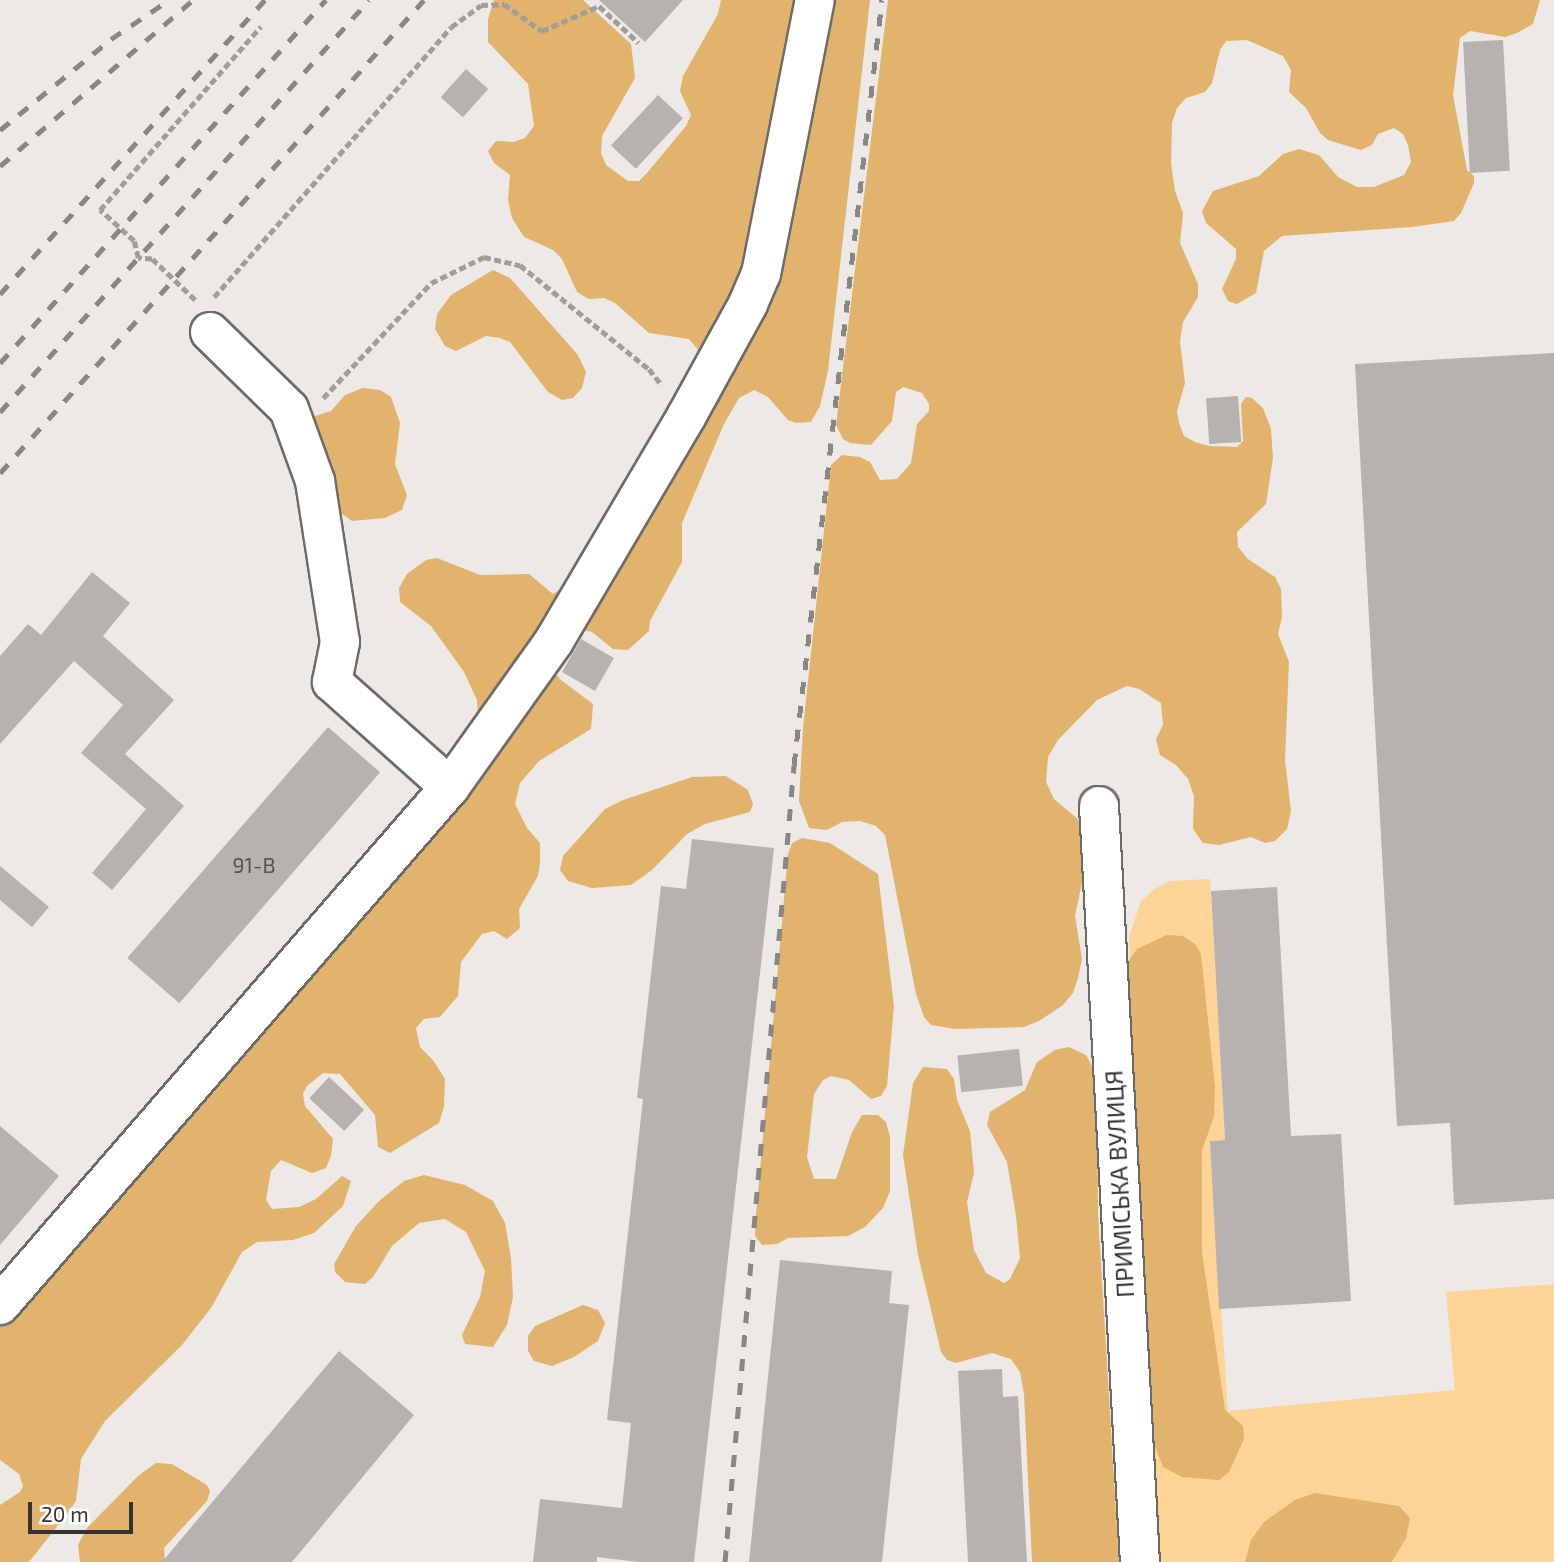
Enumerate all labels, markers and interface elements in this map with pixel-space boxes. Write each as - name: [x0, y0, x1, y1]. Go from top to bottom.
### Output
- house number: 91-В: [233, 852, 275, 878]
- street label: ПРИМІСЬКА ВУЛИЦЯ: [1099, 1070, 1139, 1298]
- scale bar: [32, 1488, 136, 1532]
- text: 20 m: [41, 1501, 89, 1526]

